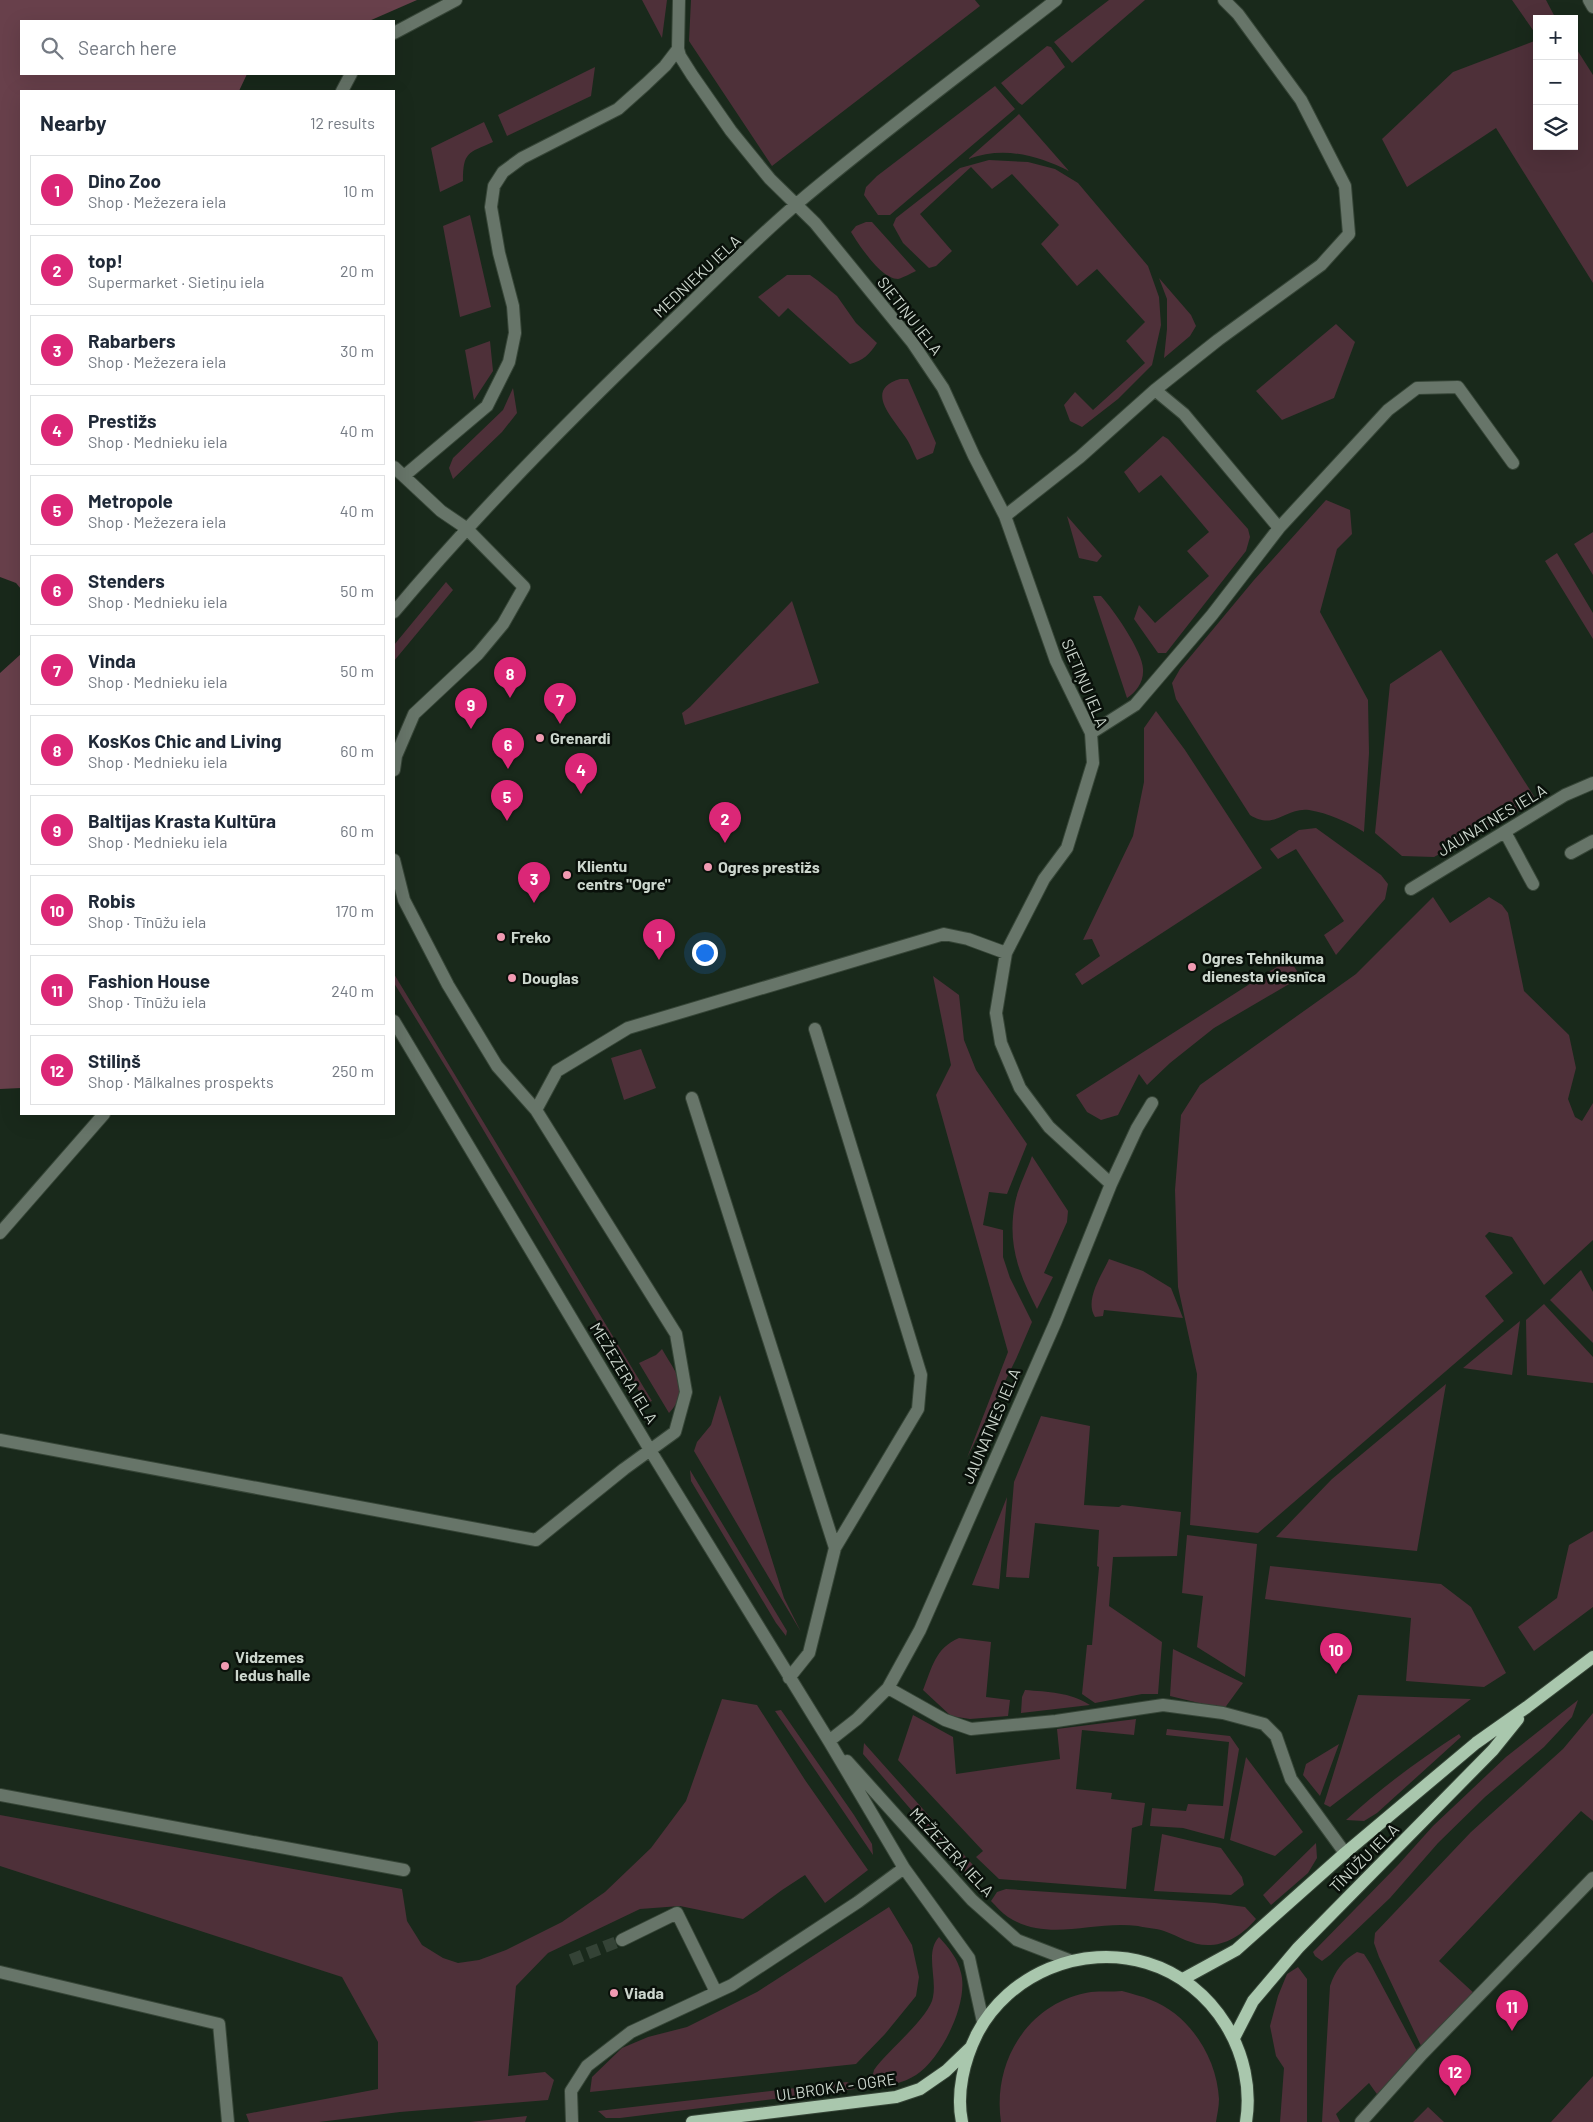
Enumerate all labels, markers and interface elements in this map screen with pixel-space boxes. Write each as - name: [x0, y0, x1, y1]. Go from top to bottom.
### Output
- map controls: [1533, 15, 1578, 150]
- button: +: [1533, 15, 1578, 60]
- search box: [20, 20, 395, 75]
- icon: search: [38, 34, 66, 62]
- text: Search here: [78, 36, 177, 59]
- button: −: [1533, 60, 1578, 105]
- button: layers: [1533, 105, 1578, 150]
- text: Nearby: [40, 110, 106, 135]
- text: 12 results: [310, 113, 375, 132]
- text: Dino Zoo: [88, 169, 161, 192]
- text: 1: [54, 181, 60, 200]
- text: 10 m: [343, 181, 374, 200]
- text: Shop · Mežezera iela: [88, 192, 226, 211]
- street label: MEDNIEKU IELA: [649, 230, 744, 321]
- text: top!: [88, 249, 123, 272]
- text: 2: [53, 261, 61, 280]
- text: 20 m: [340, 261, 374, 280]
- text: Supermarket · Sietiņu iela: [88, 272, 265, 291]
- street label: SIETIŅU IELA: [874, 273, 947, 359]
- text: Rabarbers: [88, 329, 176, 352]
- text: 3: [53, 341, 61, 360]
- text: 30 m: [340, 341, 374, 360]
- text: Shop · Mežezera iela: [88, 352, 226, 371]
- text: Prestižs: [88, 409, 156, 432]
- text: 4: [52, 421, 62, 440]
- text: 40 m: [340, 421, 374, 440]
- text: Shop · Mednieku iela: [88, 432, 227, 451]
- text: Metropole: [88, 489, 173, 512]
- text: 5: [53, 501, 61, 520]
- text: 40 m: [340, 501, 374, 520]
- text: Shop · Mežezera iela: [88, 512, 226, 531]
- text: Stenders: [88, 569, 165, 592]
- text: 6: [53, 581, 61, 600]
- text: 50 m: [340, 581, 374, 600]
- text: Shop · Mednieku iela: [88, 592, 227, 611]
- street label: SIETIŅU IELA: [1058, 636, 1113, 730]
- text: Vinda: [88, 649, 136, 672]
- pin: 8: [494, 657, 526, 698]
- text: 7: [53, 661, 61, 680]
- text: 50 m: [340, 661, 374, 680]
- text: Shop · Mednieku iela: [88, 672, 227, 691]
- pin: 7: [544, 683, 576, 724]
- pin: 9: [455, 688, 487, 729]
- pin: 6: [492, 728, 524, 769]
- place label: Grenardi: [550, 728, 611, 747]
- text: KosKos Chic and Living: [88, 729, 282, 752]
- marker: Grenardi: [534, 732, 546, 744]
- text: 8: [53, 741, 61, 760]
- text: 60 m: [340, 741, 374, 760]
- text: Shop · Mednieku iela: [88, 752, 227, 771]
- pin: 4: [565, 753, 597, 794]
- street label: JAUNATNES IELA: [1434, 779, 1550, 860]
- pin: 5: [491, 780, 523, 821]
- pin: 2: [709, 802, 741, 843]
- text: Baltijas Krasta Kultūra: [88, 809, 276, 832]
- text: 9: [53, 821, 61, 840]
- text: 60 m: [340, 821, 374, 840]
- text: Shop · Mednieku iela: [88, 832, 227, 851]
- place label: Klientu centrs "Ogre": [577, 856, 671, 893]
- place label: Ogres prestižs: [718, 857, 820, 876]
- marker: Ogres prestižs: [702, 861, 714, 873]
- pin: 3: [518, 862, 550, 903]
- marker: Klientu centrs "Ogre": [561, 869, 573, 881]
- text: Robis: [88, 889, 135, 912]
- text: 10: [50, 901, 64, 920]
- text: 170 m: [335, 901, 374, 920]
- text: Shop · Tīnūžu iela: [88, 912, 206, 931]
- pin: 1: [643, 919, 675, 960]
- place label: Freko: [511, 927, 551, 946]
- marker: Freko: [495, 931, 507, 943]
- your location: [692, 940, 718, 966]
- place label: Ogres Tehnikuma dienesta viesnīca: [1202, 948, 1326, 985]
- marker: Ogres Tehnikuma dienesta viesnīca: [1186, 961, 1198, 973]
- place label: Douglas: [522, 968, 579, 987]
- text: Fashion House: [88, 969, 210, 992]
- marker: Douglas: [506, 972, 518, 984]
- text: 11: [51, 981, 63, 1000]
- text: 240 m: [331, 981, 374, 1000]
- text: Shop · Tīnūžu iela: [88, 992, 206, 1011]
- text: Stiliņš: [88, 1049, 141, 1072]
- text: 12: [50, 1061, 64, 1080]
- text: 250 m: [332, 1061, 374, 1080]
- text: Shop · Mālkalnes prospekts: [88, 1072, 274, 1091]
- street label: MEŽEZERA IELA: [587, 1319, 662, 1427]
- street label: JAUNATNES IELA: [958, 1365, 1024, 1486]
- pin: 10: [1320, 1633, 1352, 1674]
- place label: Vidzemes ledus halle: [235, 1647, 311, 1684]
- marker: Vidzemes ledus halle: [219, 1660, 231, 1672]
- street label: MEŽEZERA IELA: [906, 1803, 999, 1900]
- street label: TĪNŪŽU IELA: [1325, 1819, 1402, 1896]
- place label: Viada: [624, 1983, 664, 2002]
- marker: Viada: [608, 1987, 620, 1999]
- pin: 11: [1496, 1990, 1528, 2031]
- pin: 12: [1439, 2055, 1471, 2096]
- street label: ULBROKA - OGRE: [775, 2069, 897, 2104]

